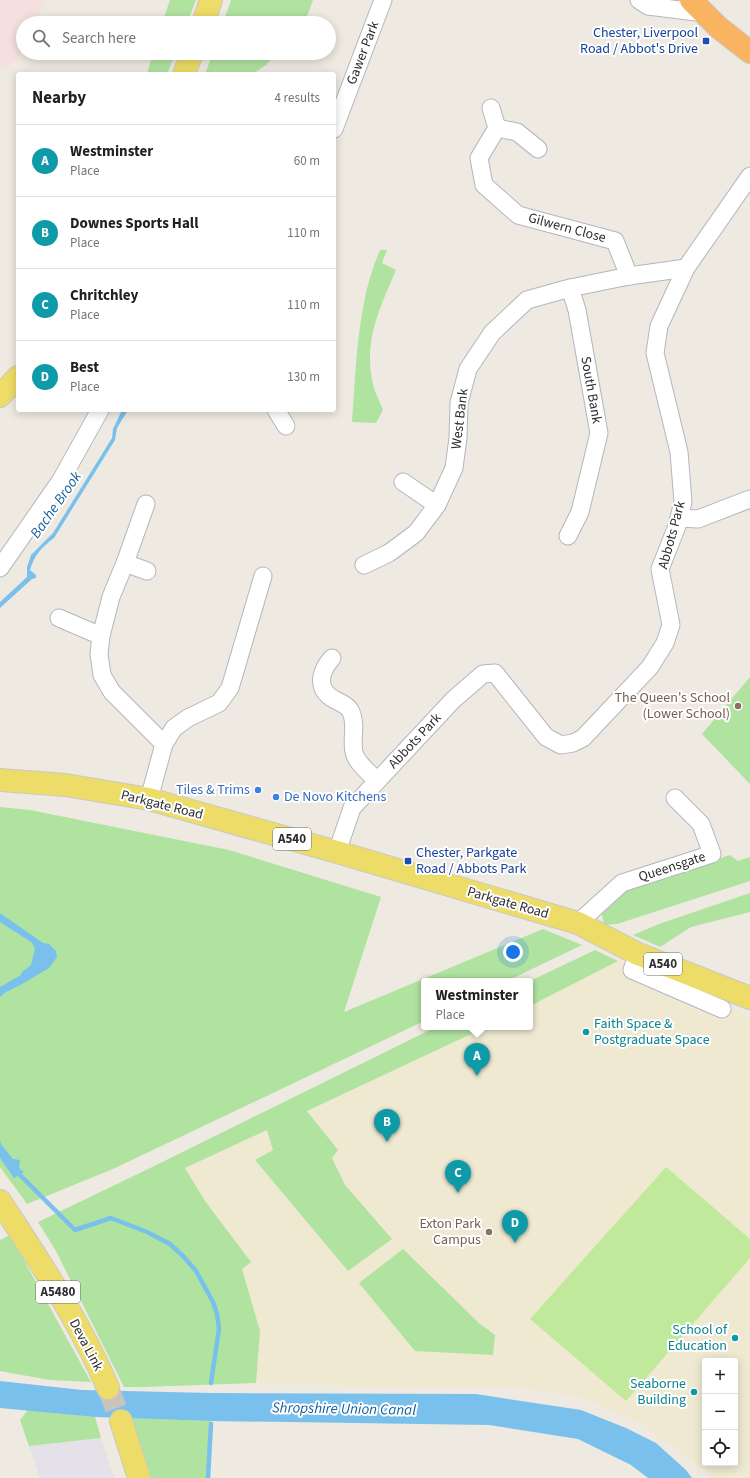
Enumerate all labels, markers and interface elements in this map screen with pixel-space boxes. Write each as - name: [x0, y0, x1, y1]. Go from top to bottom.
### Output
- search box: [16, 16, 336, 60]
- street label: Gawer Park: [342, 18, 384, 88]
- place label: Chester, Liverpool Road / Abbot's Drive: [580, 23, 698, 59]
- icon: search: [30, 27, 52, 49]
- text: Search here: [62, 28, 136, 49]
- marker: Chester, Liverpool Road / Abbot's Drive: [701, 36, 711, 46]
- text: Nearby: [32, 86, 86, 110]
- text: 4 results: [275, 89, 320, 107]
- text: Westminster: [70, 141, 153, 162]
- text: A: [41, 152, 49, 170]
- text: 60 m: [294, 152, 320, 170]
- text: Place: [70, 162, 99, 180]
- street label: Gilwern Close: [526, 208, 608, 248]
- text: Downes Sports Hall: [70, 213, 198, 234]
- text: B: [41, 224, 49, 242]
- text: 110 m: [287, 224, 320, 242]
- text: Place: [70, 234, 99, 252]
- text: Chritchley: [70, 285, 138, 306]
- text: C: [41, 296, 49, 314]
- text: 110 m: [287, 296, 320, 314]
- text: Place: [70, 306, 99, 324]
- street label: South Bank: [575, 355, 607, 425]
- text: Best: [70, 357, 99, 378]
- text: D: [41, 368, 49, 386]
- text: 130 m: [287, 368, 320, 386]
- text: Place: [70, 378, 99, 396]
- street label: West Bank: [446, 387, 474, 450]
- water label: Bache Brook: [25, 467, 87, 543]
- street label: Abbots Park: [653, 499, 691, 571]
- place label: The Queen's School (Lower School): [615, 688, 730, 724]
- marker: The Queen's School (Lower School): [733, 701, 743, 711]
- street label: Abbots Park: [384, 709, 446, 773]
- place label: Tiles & Trims: [176, 780, 250, 800]
- street label: Parkgate Road: [119, 785, 205, 825]
- marker: Tiles & Trims: [253, 785, 263, 795]
- place label: De Novo Kitchens: [284, 787, 387, 807]
- marker: De Novo Kitchens: [271, 792, 281, 802]
- road number: A540: [273, 828, 311, 850]
- place label: Chester, Parkgate Road / Abbots Park: [416, 843, 526, 879]
- street label: Queensgate: [636, 847, 708, 887]
- marker: Chester, Parkgate Road / Abbots Park: [403, 856, 413, 866]
- street label: Parkgate Road: [465, 882, 551, 924]
- your location: [503, 942, 523, 962]
- road number: A540: [644, 953, 682, 975]
- popup: [421, 978, 533, 1030]
- text: Westminster: [435, 985, 519, 1006]
- text: Place: [435, 1006, 465, 1024]
- place label: Faith Space & Postgraduate Space: [594, 1014, 710, 1050]
- marker: Faith Space & Postgraduate Space: [581, 1027, 591, 1037]
- pin: A: [464, 1043, 490, 1076]
- pin: B: [374, 1109, 400, 1142]
- pin: C: [445, 1160, 471, 1193]
- pin: D: [502, 1210, 528, 1243]
- place label: Exton Park Campus: [419, 1214, 481, 1250]
- marker: Exton Park Campus: [484, 1227, 494, 1237]
- road number: A5480: [36, 1281, 80, 1303]
- street label: Deva Link: [64, 1315, 108, 1375]
- place label: School of Education: [668, 1320, 728, 1356]
- marker: School of Education: [730, 1333, 740, 1343]
- map controls: [702, 1358, 738, 1466]
- button: +: [702, 1358, 738, 1394]
- place label: Seaborne Building: [630, 1374, 686, 1410]
- marker: Seaborne Building: [689, 1387, 699, 1397]
- button: −: [702, 1394, 738, 1430]
- water label: Shropshire Union Canal: [272, 1397, 416, 1421]
- button: locate: [702, 1430, 738, 1466]

